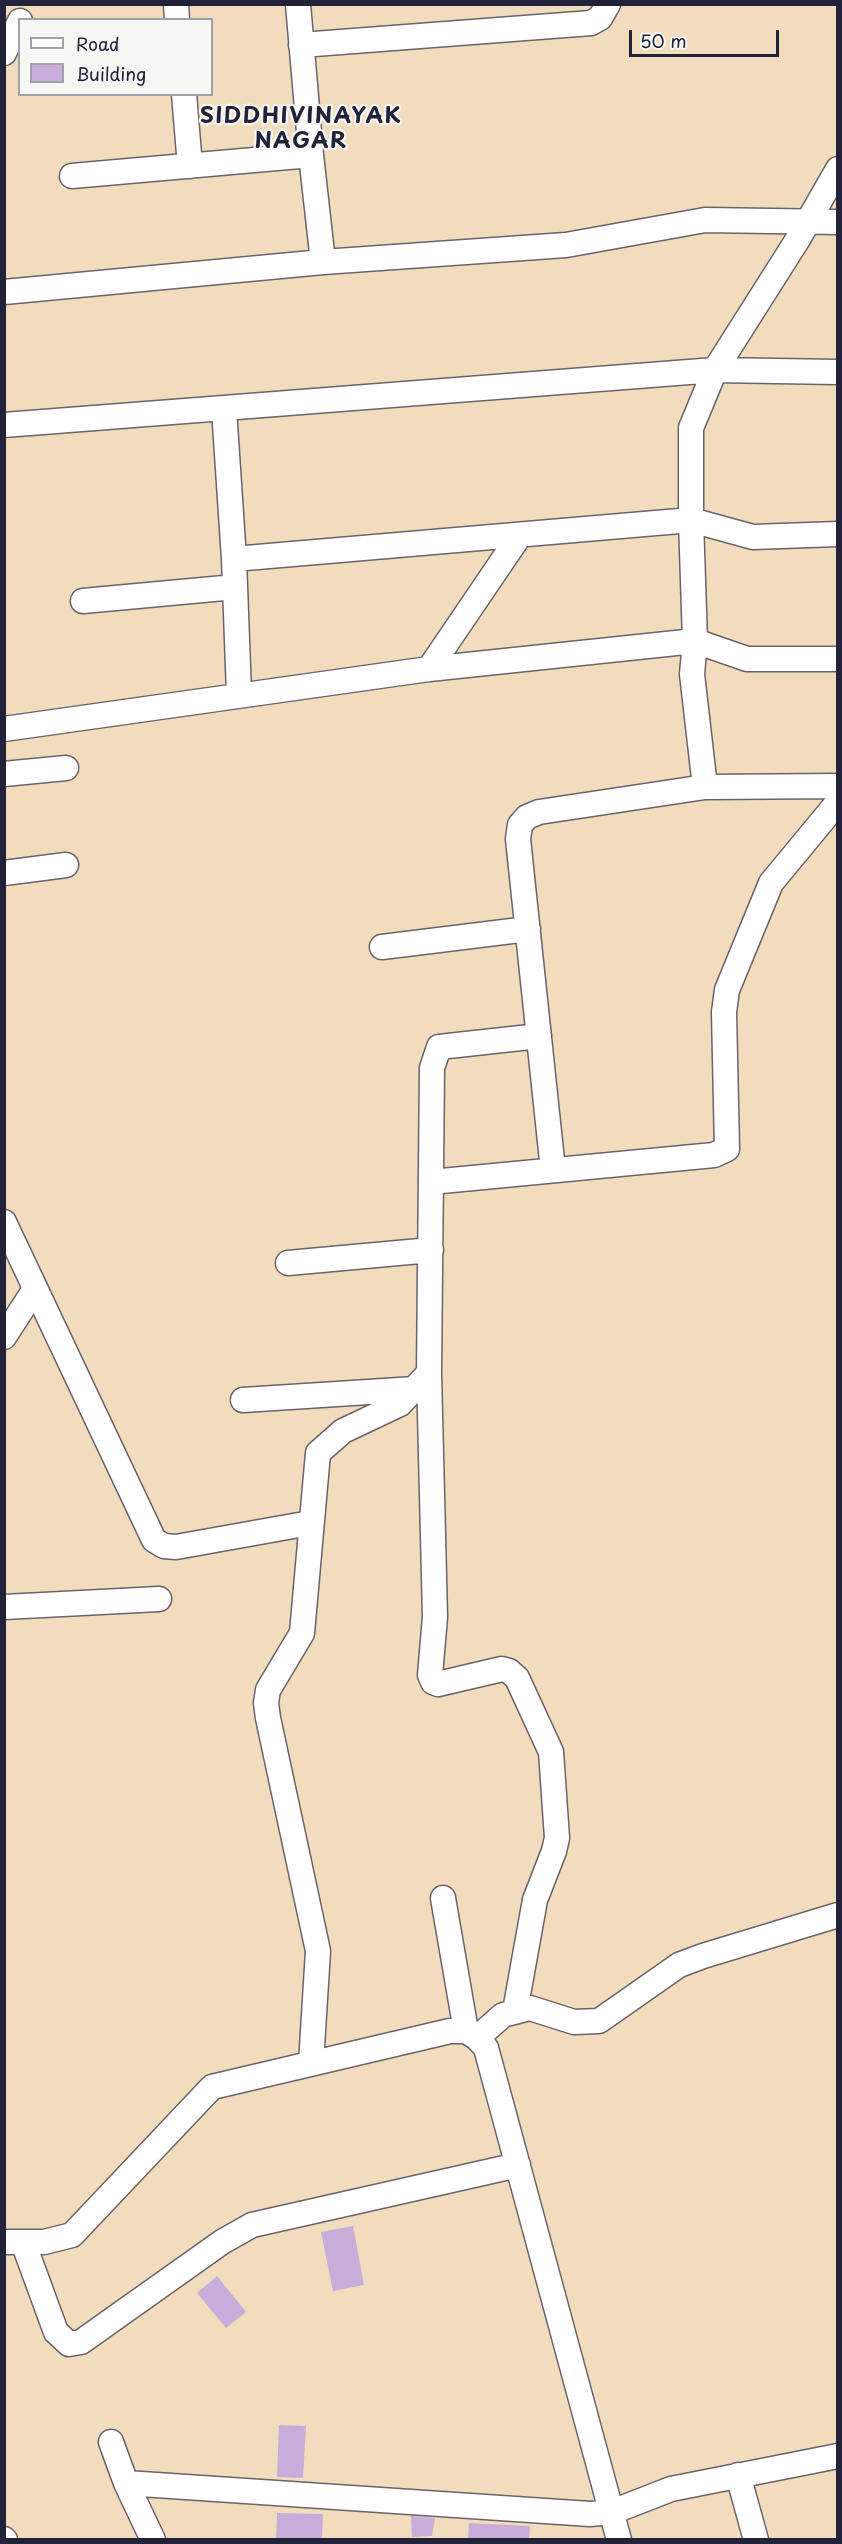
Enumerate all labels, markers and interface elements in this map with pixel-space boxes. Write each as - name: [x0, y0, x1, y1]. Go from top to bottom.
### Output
- legend: [18, 18, 213, 96]
- scale bar: [632, 18, 782, 56]
- text: 50 m: [640, 27, 687, 54]
- text: Road: [76, 30, 120, 57]
- text: Building: [76, 60, 146, 87]
- district label: SIDDHIVINAYAK NAGAR: [201, 104, 401, 156]

